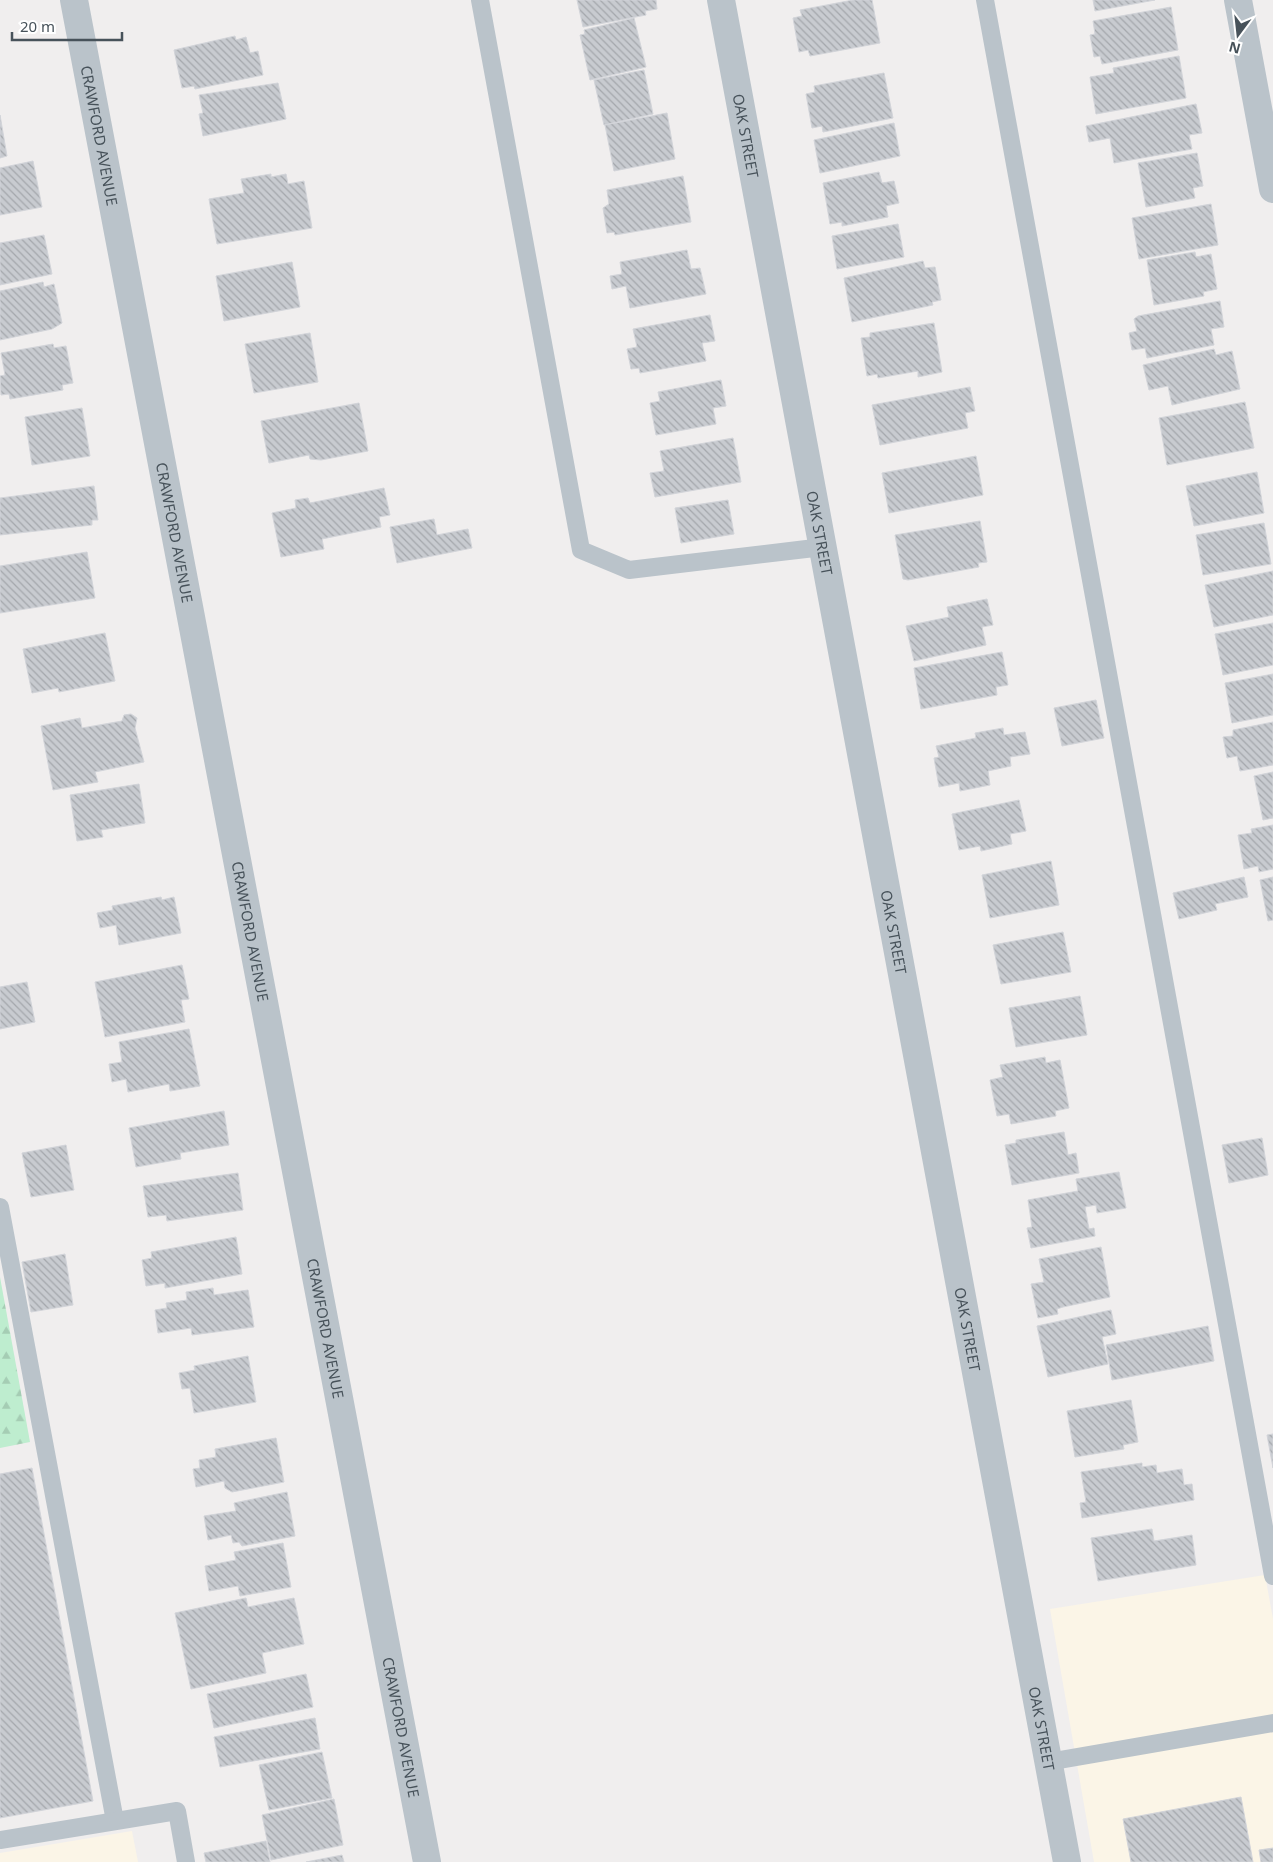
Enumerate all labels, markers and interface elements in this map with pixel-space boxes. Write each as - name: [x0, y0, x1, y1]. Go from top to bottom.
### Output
- scale bar: [12, 10, 122, 42]
- north arrow: [1213, 10, 1263, 60]
- text: 20 m: [20, 16, 55, 36]
- text: N: [1227, 37, 1242, 59]
- street label: CRAWFORD AVENUE: [77, 64, 123, 207]
- street label: OAK STREET: [729, 92, 764, 180]
- street label: CRAWFORD AVENUE: [152, 461, 198, 604]
- street label: OAK STREET: [802, 489, 838, 577]
- street label: CRAWFORD AVENUE: [227, 860, 274, 1003]
- street label: OAK STREET: [877, 888, 912, 976]
- street label: CRAWFORD AVENUE: [303, 1256, 349, 1400]
- street label: OAK STREET: [950, 1286, 986, 1374]
- street label: CRAWFORD AVENUE: [378, 1655, 425, 1799]
- street label: OAK STREET: [1025, 1685, 1060, 1773]

